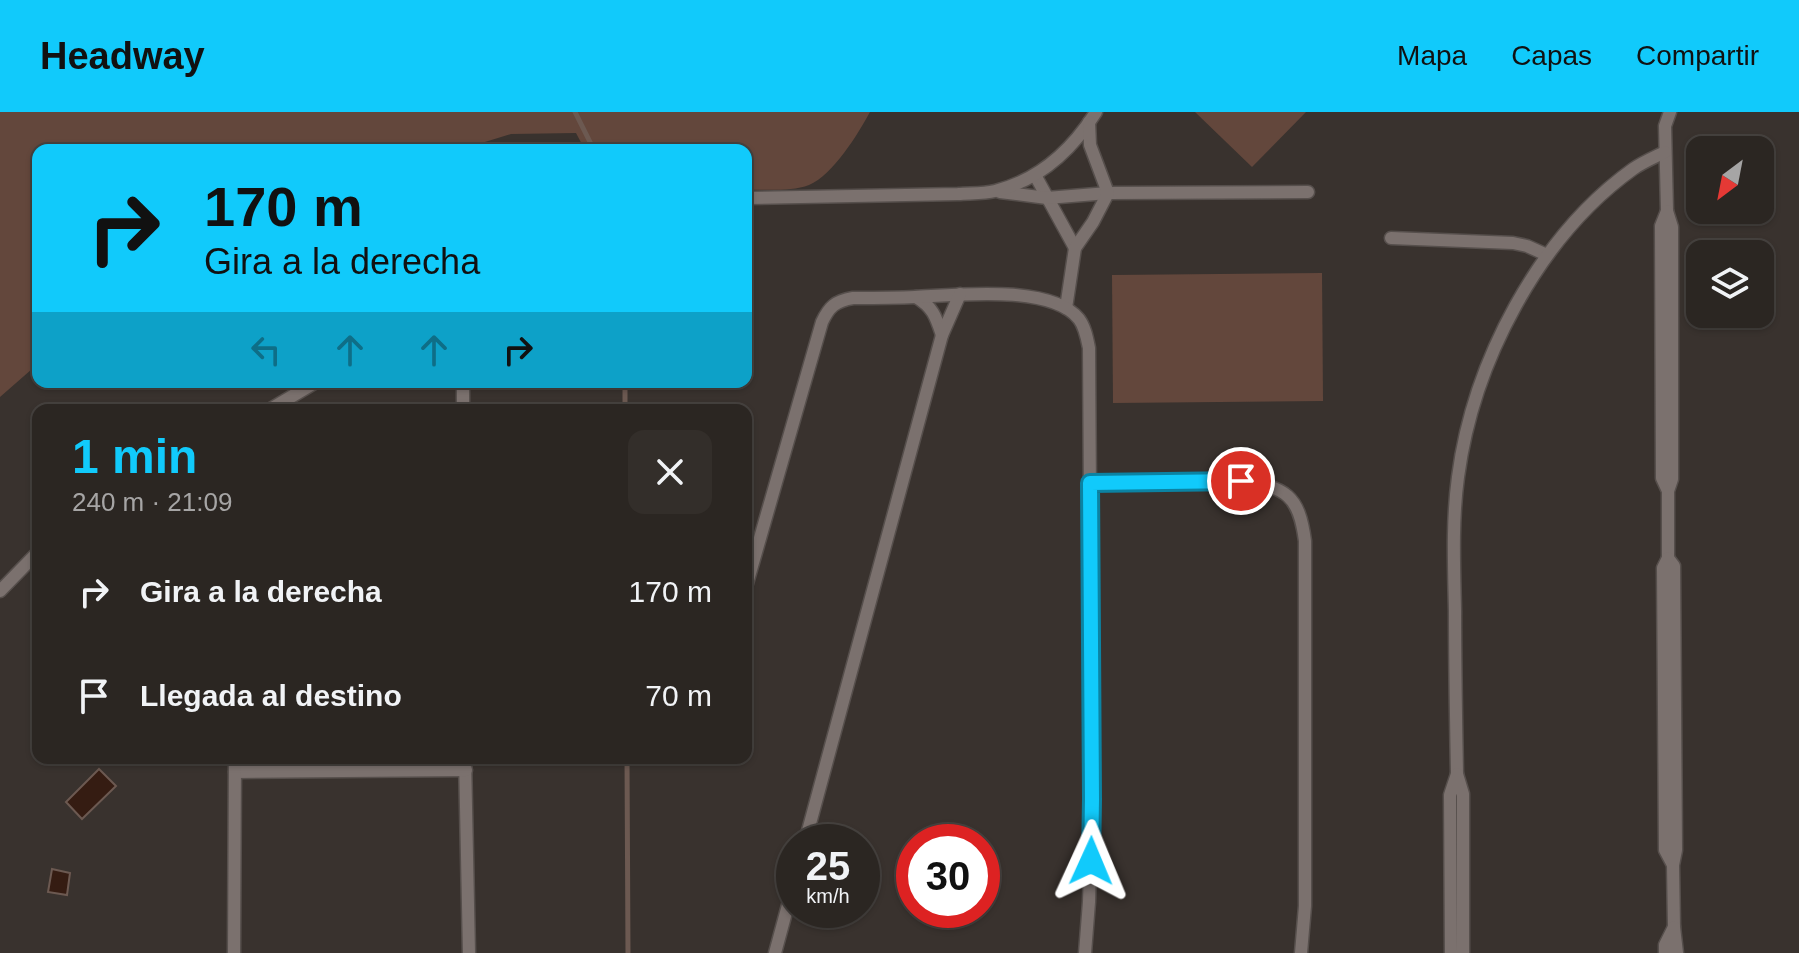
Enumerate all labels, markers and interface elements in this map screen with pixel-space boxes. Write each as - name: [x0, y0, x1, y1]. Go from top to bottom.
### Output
- text: Headway: [40, 35, 205, 77]
- text: Mapa: [1397, 40, 1467, 71]
- text: Capas: [1511, 40, 1592, 71]
- text: Compartir: [1636, 40, 1759, 71]
- north arrow: [1686, 136, 1774, 224]
- map controls: [1686, 136, 1774, 328]
- text: 170 m: [204, 175, 363, 238]
- icon: right: [72, 176, 176, 280]
- button: layers: [1686, 240, 1774, 328]
- text: Gira a la derecha: [204, 241, 480, 282]
- icon: left: [244, 328, 288, 372]
- icon: ahead: [328, 328, 372, 372]
- icon: ahead: [412, 328, 456, 372]
- icon: right: [496, 328, 540, 372]
- text: 1 min: [72, 430, 197, 483]
- button: close: [628, 430, 712, 514]
- pin: [1207, 447, 1275, 515]
- icon: arrive: [1219, 459, 1263, 503]
- text: 240 m · 21:09: [72, 487, 232, 517]
- icon: right: [72, 570, 116, 614]
- text: Gira a la derecha: [140, 575, 382, 608]
- text: 170 m: [629, 575, 712, 608]
- icon: arrive: [72, 674, 116, 718]
- text: Llegada al destino: [140, 679, 402, 712]
- text: 70 m: [645, 679, 712, 712]
- position arrow: [1049, 819, 1133, 903]
- speed limit sign: 30: [896, 824, 1000, 928]
- text: 25: [806, 844, 850, 888]
- text: km/h: [806, 885, 850, 907]

